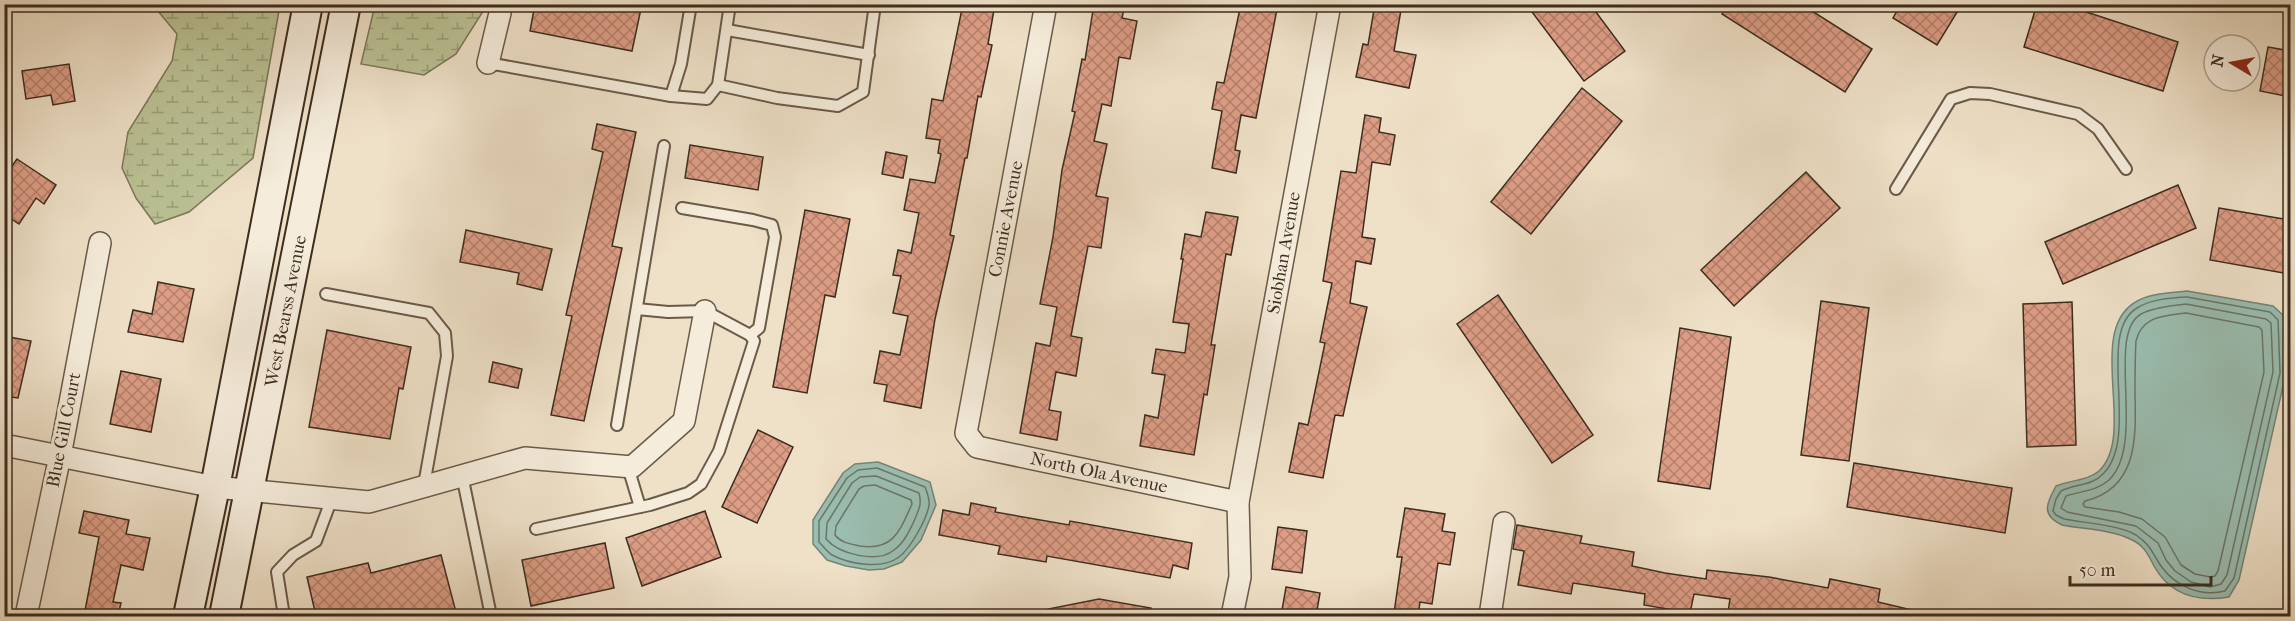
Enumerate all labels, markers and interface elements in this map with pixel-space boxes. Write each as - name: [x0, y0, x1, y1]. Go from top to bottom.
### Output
- north arrow: [2202, 33, 2262, 93]
- text: N: [2207, 52, 2228, 68]
- street label: Connie Avenue: [984, 159, 1028, 279]
- street label: Siobhan Avenue: [1263, 190, 1305, 316]
- street label: West Bearss Avenue: [261, 233, 311, 390]
- street label: Blue Gill Court: [43, 370, 86, 489]
- street label: North Ola Avenue: [1028, 448, 1170, 498]
- scale bar: [2070, 549, 2211, 587]
- text: 50 m: [2079, 560, 2116, 581]

